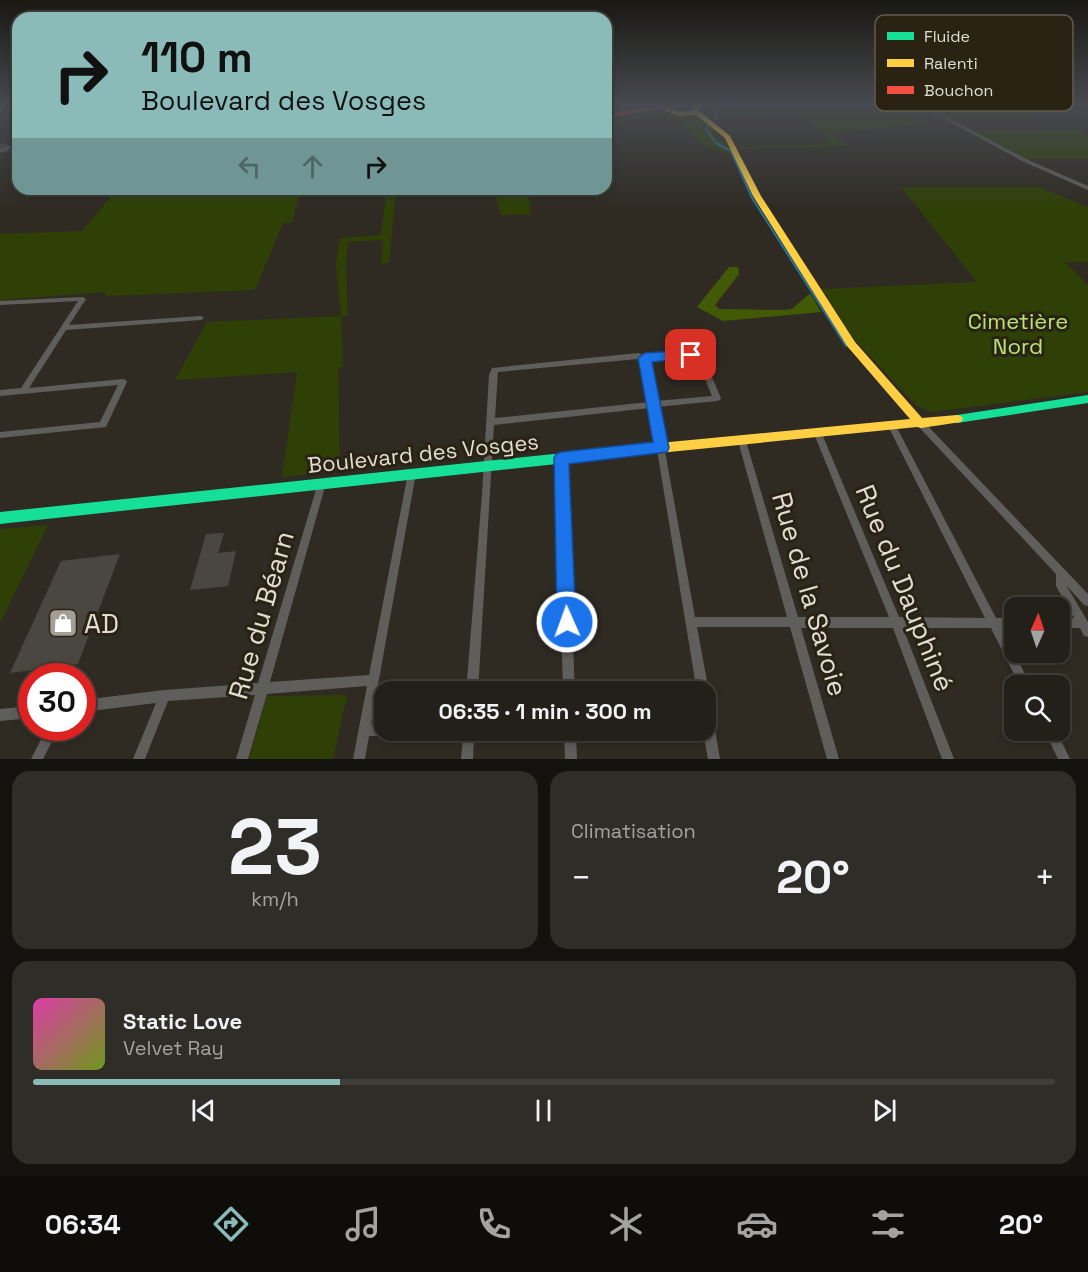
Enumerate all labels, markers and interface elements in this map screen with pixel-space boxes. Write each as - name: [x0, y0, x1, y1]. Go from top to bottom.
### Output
- legend: [875, 15, 1073, 111]
- text: Fluide: [924, 26, 970, 47]
- text: 110 m: [141, 31, 253, 84]
- icon: right: [42, 36, 120, 114]
- text: Ralenti: [924, 53, 978, 74]
- text: Bouchon: [924, 80, 993, 101]
- text: Boulevard des Vosges: [141, 83, 426, 118]
- icon: left: [233, 150, 266, 183]
- icon: ahead: [296, 150, 329, 183]
- icon: right: [359, 150, 392, 183]
- park label: Cimetière Nord: [968, 307, 1068, 360]
- pin: [665, 329, 716, 380]
- icon: arrive: [674, 338, 707, 371]
- street label: Boulevard des Vosges: [306, 427, 540, 479]
- street label: Rue du Dauphiné: [848, 479, 962, 697]
- street label: Rue de la Savoie: [764, 488, 856, 700]
- street label: Rue du Béarn: [220, 527, 302, 703]
- position arrow: [535, 590, 599, 654]
- north arrow: [1004, 597, 1070, 663]
- map controls: [1004, 597, 1070, 741]
- place label: AD: [84, 606, 119, 641]
- shop icon: AD: [47, 607, 79, 639]
- speed limit sign: 30: [18, 663, 96, 741]
- button: search: [1004, 675, 1070, 741]
- text: 06:35 · 1 min · 300 m: [439, 697, 651, 725]
- text: 23: [228, 797, 322, 897]
- text: Climatisation: [571, 818, 696, 844]
- text: 20°: [776, 849, 850, 906]
- text: −: [571, 857, 591, 899]
- text: +: [1035, 857, 1055, 899]
- text: km/h: [251, 886, 299, 912]
- text: Static Love: [123, 1007, 242, 1035]
- text: Velvet Ray: [123, 1035, 224, 1061]
- icon: previous: [187, 1094, 220, 1127]
- icon: pause: [527, 1094, 560, 1127]
- icon: next: [868, 1094, 901, 1127]
- icon: directions: [210, 1203, 252, 1245]
- icon: music: [342, 1203, 384, 1245]
- icon: phone: [473, 1203, 515, 1245]
- icon: climate: [605, 1203, 647, 1245]
- icon: car: [736, 1203, 778, 1245]
- icon: filters: [867, 1203, 909, 1245]
- text: 06:34: [45, 1207, 121, 1242]
- text: 20°: [999, 1207, 1043, 1242]

